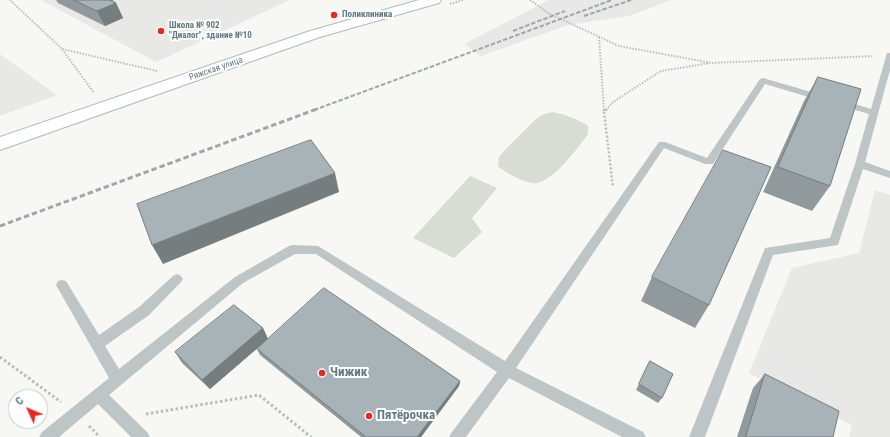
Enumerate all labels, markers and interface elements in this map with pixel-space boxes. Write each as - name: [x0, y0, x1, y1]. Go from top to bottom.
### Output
- marker: Поликлиника: [329, 10, 339, 20]
- place label: Поликлиника: [342, 10, 392, 20]
- place label: Школа № 902 "Диалог", здание №10: [169, 21, 252, 42]
- marker: Школа № 902 "Диалог", здание №10: [156, 26, 166, 36]
- street label: Ряжская улица: [188, 55, 244, 83]
- place label: Чижик: [330, 365, 367, 381]
- marker: Чижик: [317, 368, 327, 378]
- north arrow: [8, 389, 48, 429]
- text: С: [13, 394, 27, 408]
- place label: Пятёрочка: [377, 408, 435, 424]
- marker: Пятёрочка: [364, 411, 374, 421]

